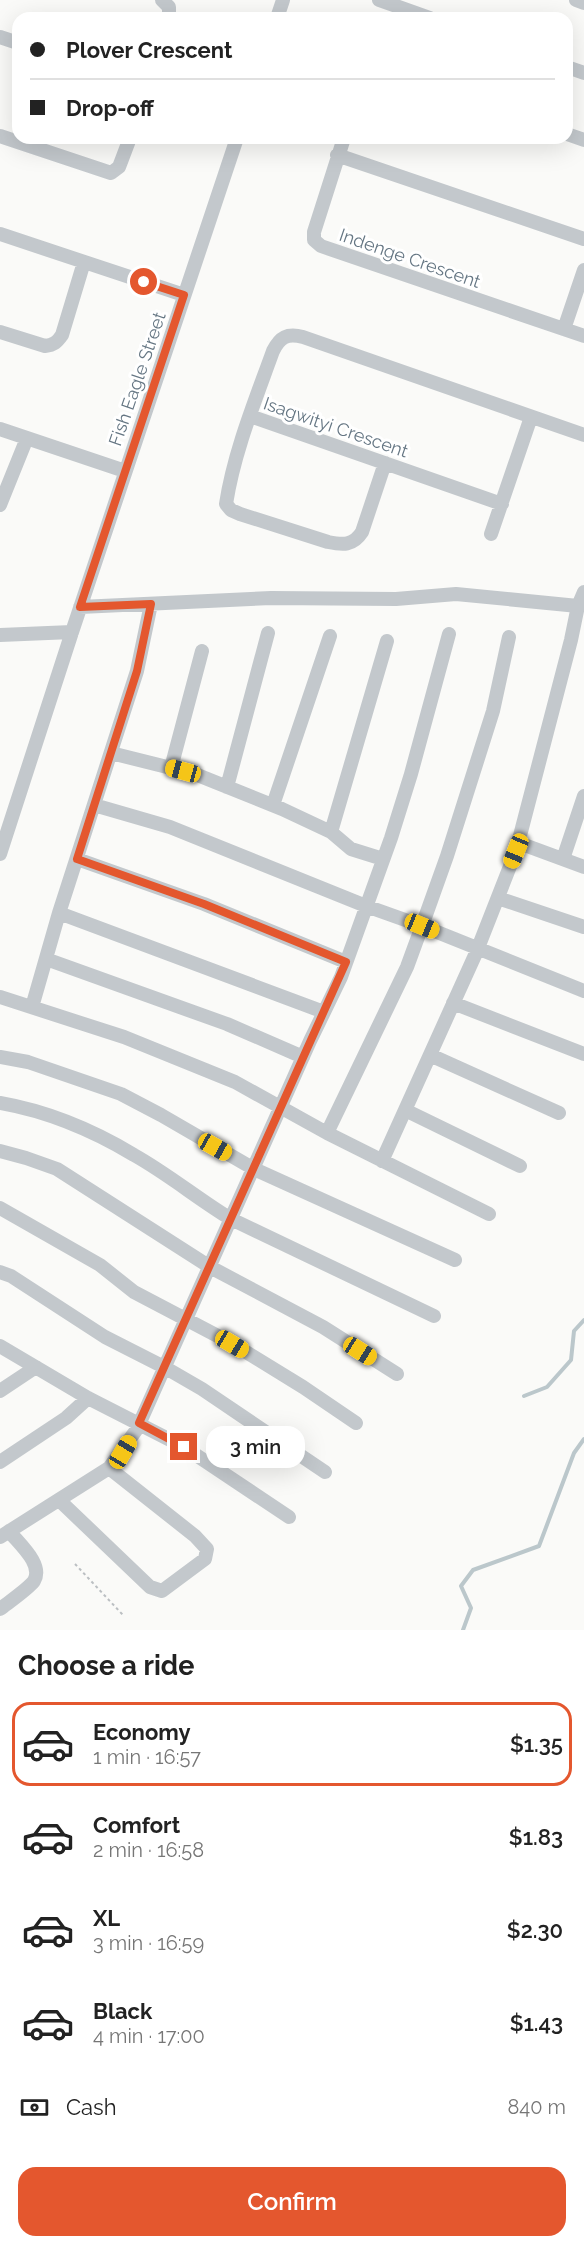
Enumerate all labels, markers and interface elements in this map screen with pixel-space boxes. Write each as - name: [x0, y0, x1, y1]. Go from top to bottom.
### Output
- text: Plover Crescent: [66, 37, 232, 63]
- text: Drop-off: [66, 95, 154, 121]
- street label: Indenge Crescent: [337, 224, 483, 292]
- route start: [130, 268, 157, 295]
- street label: Fish Eagle Street: [104, 309, 170, 449]
- street label: Isagwityi Crescent: [261, 392, 411, 462]
- car: [163, 758, 203, 784]
- car: [501, 831, 531, 871]
- car: [402, 911, 442, 941]
- car: [195, 1130, 235, 1164]
- car: [212, 1327, 252, 1361]
- car: [340, 1334, 380, 1368]
- callout: 3 min: [205, 1426, 304, 1468]
- car: [106, 1432, 140, 1472]
- route end: [170, 1433, 197, 1460]
- text: 3 min: [230, 1435, 281, 1459]
- text: Choose a ride: [18, 1650, 194, 1681]
- icon: car: [21, 1717, 75, 1771]
- text: Economy: [93, 1719, 191, 1745]
- text: $1.35: [510, 1731, 563, 1757]
- text: 1 min · 16:57: [93, 1745, 201, 1769]
- icon: car: [21, 1810, 75, 1864]
- text: Comfort: [93, 1812, 180, 1838]
- text: $1.83: [509, 1824, 563, 1850]
- text: 2 min · 16:58: [93, 1838, 204, 1862]
- icon: car: [21, 1903, 75, 1957]
- text: XL: [93, 1905, 120, 1931]
- text: $2.30: [507, 1917, 563, 1943]
- text: 3 min · 16:59: [93, 1931, 204, 1955]
- icon: car: [21, 1996, 75, 2050]
- text: Black: [93, 1998, 152, 2024]
- text: $1.43: [510, 2010, 563, 2036]
- text: 4 min · 17:00: [93, 2024, 205, 2048]
- icon: cash: [18, 2091, 51, 2124]
- text: Cash: [66, 2094, 117, 2120]
- text: 840 m: [508, 2095, 566, 2119]
- button: Confirm: [18, 2167, 566, 2236]

